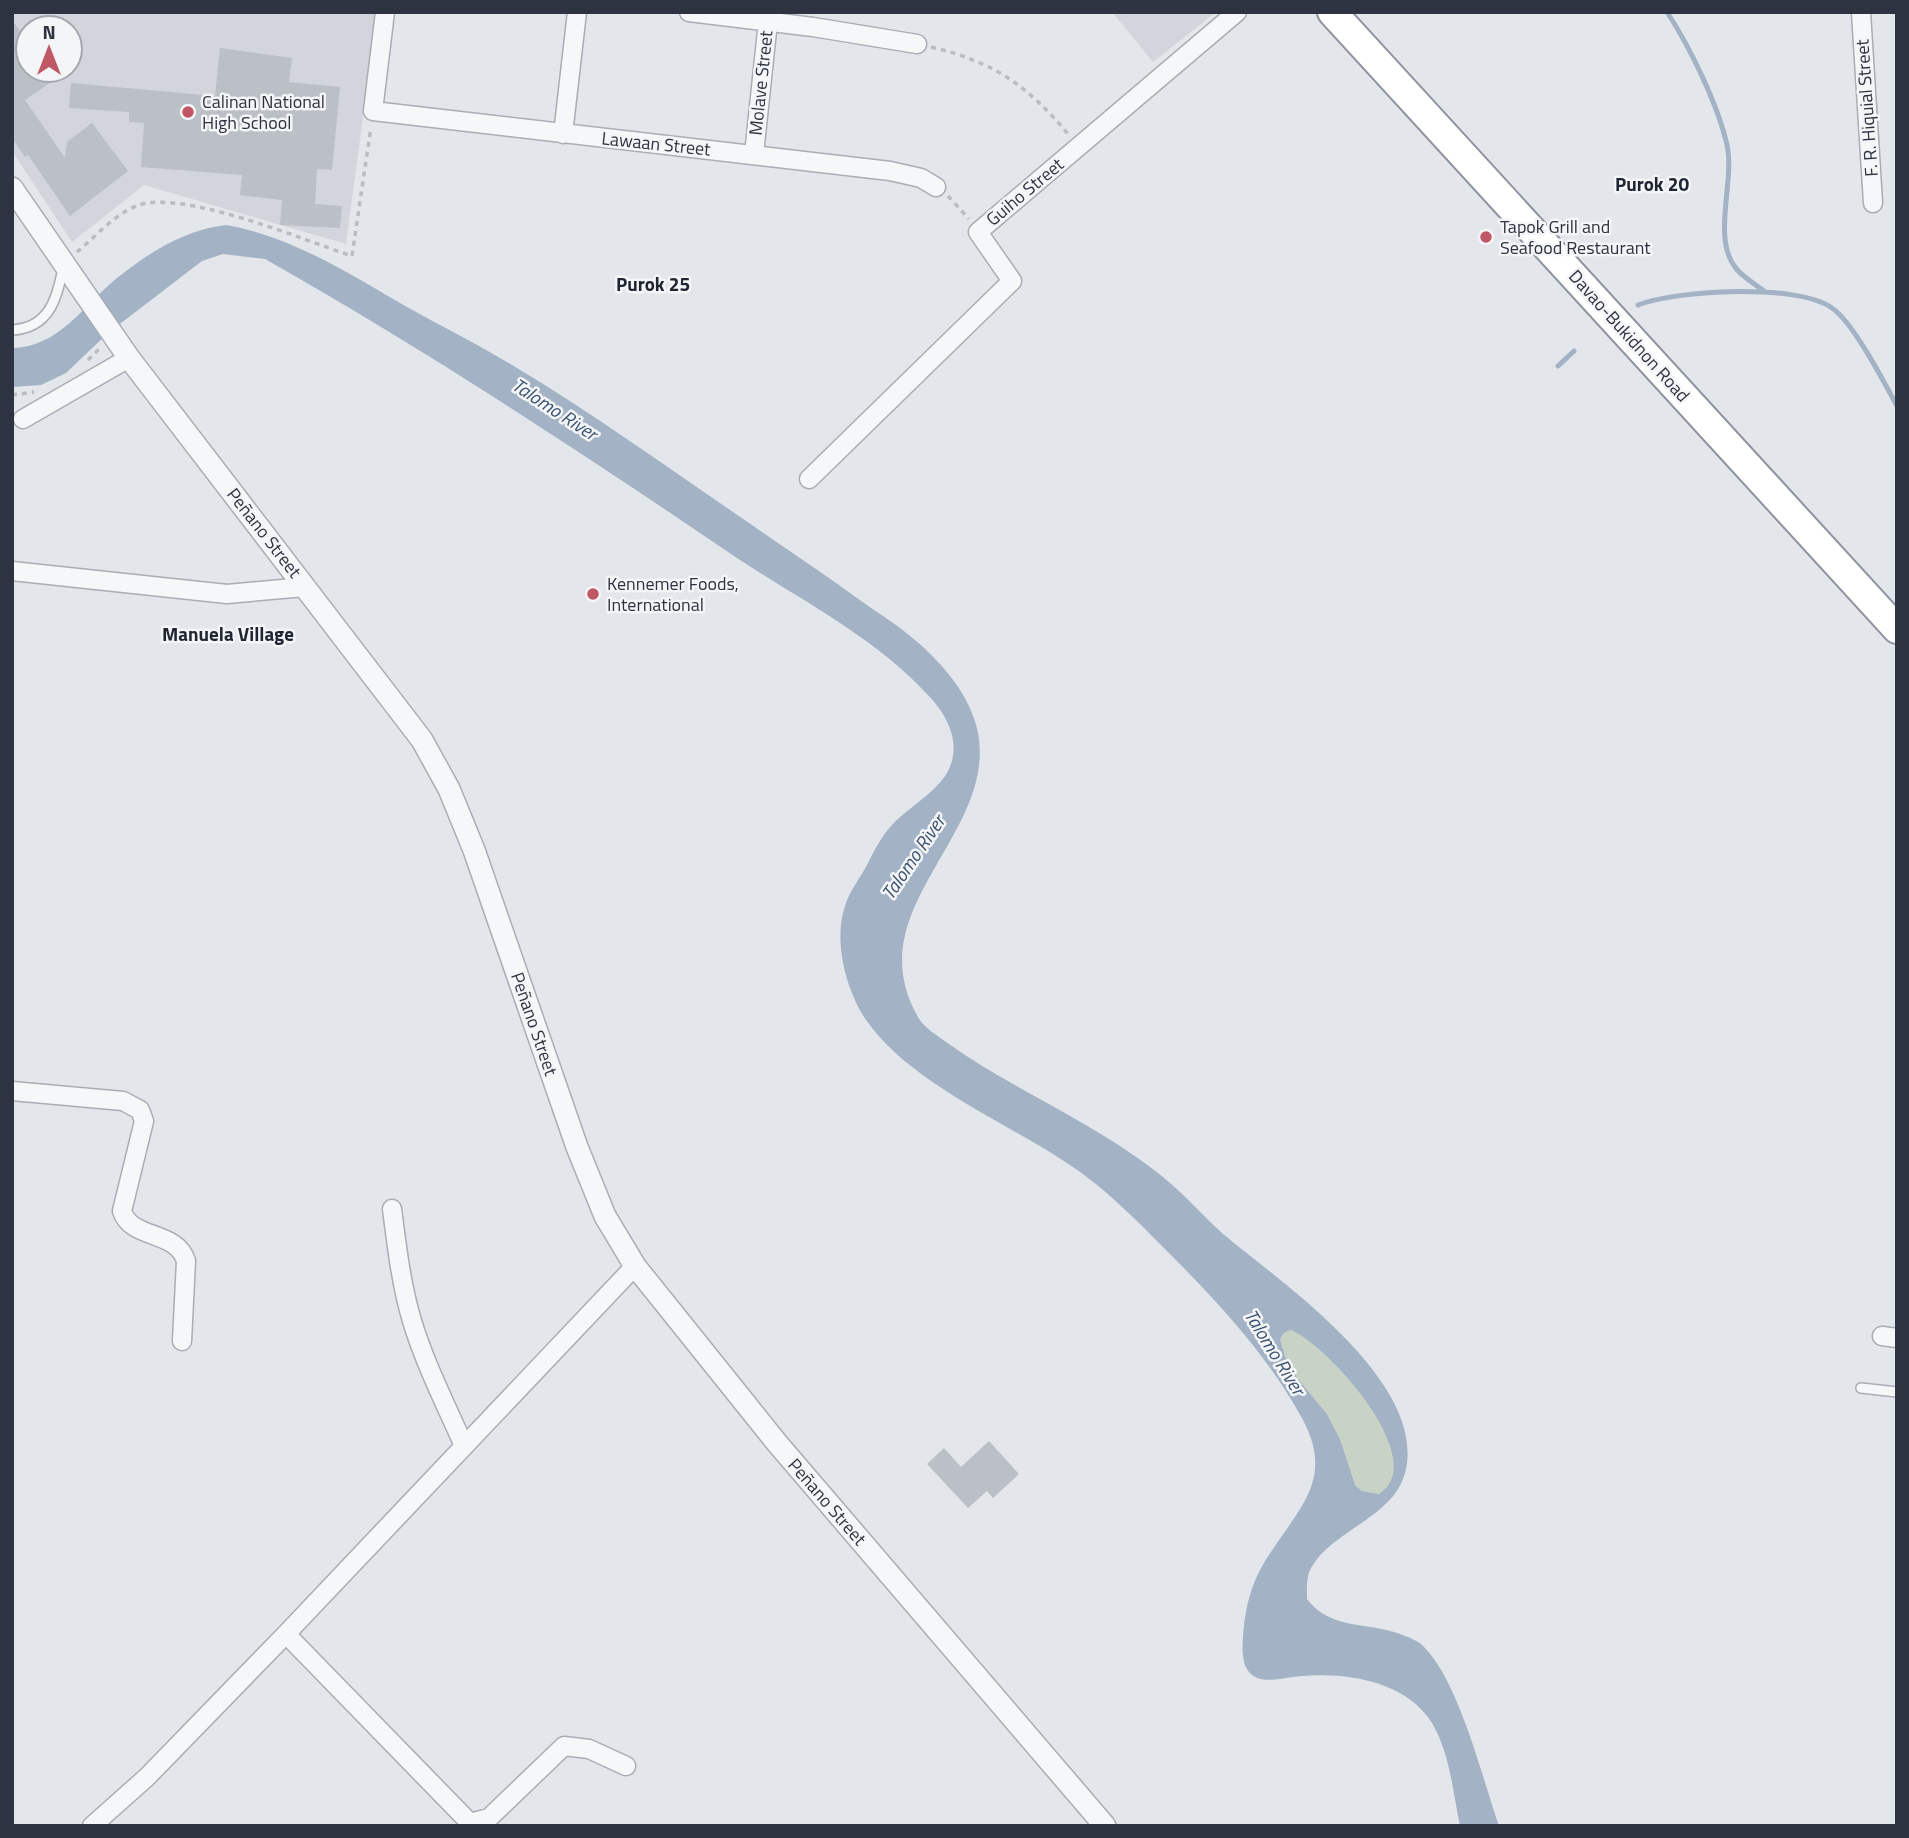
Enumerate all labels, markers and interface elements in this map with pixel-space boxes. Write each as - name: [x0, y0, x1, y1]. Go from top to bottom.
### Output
- north arrow: [14, 14, 84, 84]
- text: N: [42, 17, 56, 46]
- street label: Molave Street: [742, 28, 780, 137]
- street label: F. R. Hiquial Street: [1848, 38, 1885, 178]
- place label: Calinan National High School: [202, 88, 325, 136]
- marker: Calinan National High School: [180, 104, 196, 120]
- street label: Lawaan Street: [600, 124, 713, 163]
- street label: Guiho Street: [980, 151, 1070, 232]
- district label: Purok 20: [1615, 169, 1689, 198]
- place label: Tapok Grill and Seafood Restaurant: [1500, 213, 1651, 261]
- marker: Tapok Grill and Seafood Restaurant: [1478, 229, 1494, 245]
- street label: Davao-Bukidnon Road: [1562, 263, 1696, 408]
- district label: Purok 25: [616, 269, 690, 298]
- water label: Talomo River: [507, 370, 605, 448]
- street label: Peñano Street: [221, 482, 309, 584]
- place label: Kennemer Foods, International: [607, 570, 739, 618]
- marker: Kennemer Foods, International: [585, 586, 601, 602]
- district label: Manuela Village: [162, 619, 294, 648]
- water label: Talomo River: [874, 807, 953, 905]
- street label: Peñano Street: [504, 968, 565, 1080]
- water label: Talomo River: [1238, 1303, 1314, 1402]
- street label: Peñano Street: [782, 1452, 873, 1552]

